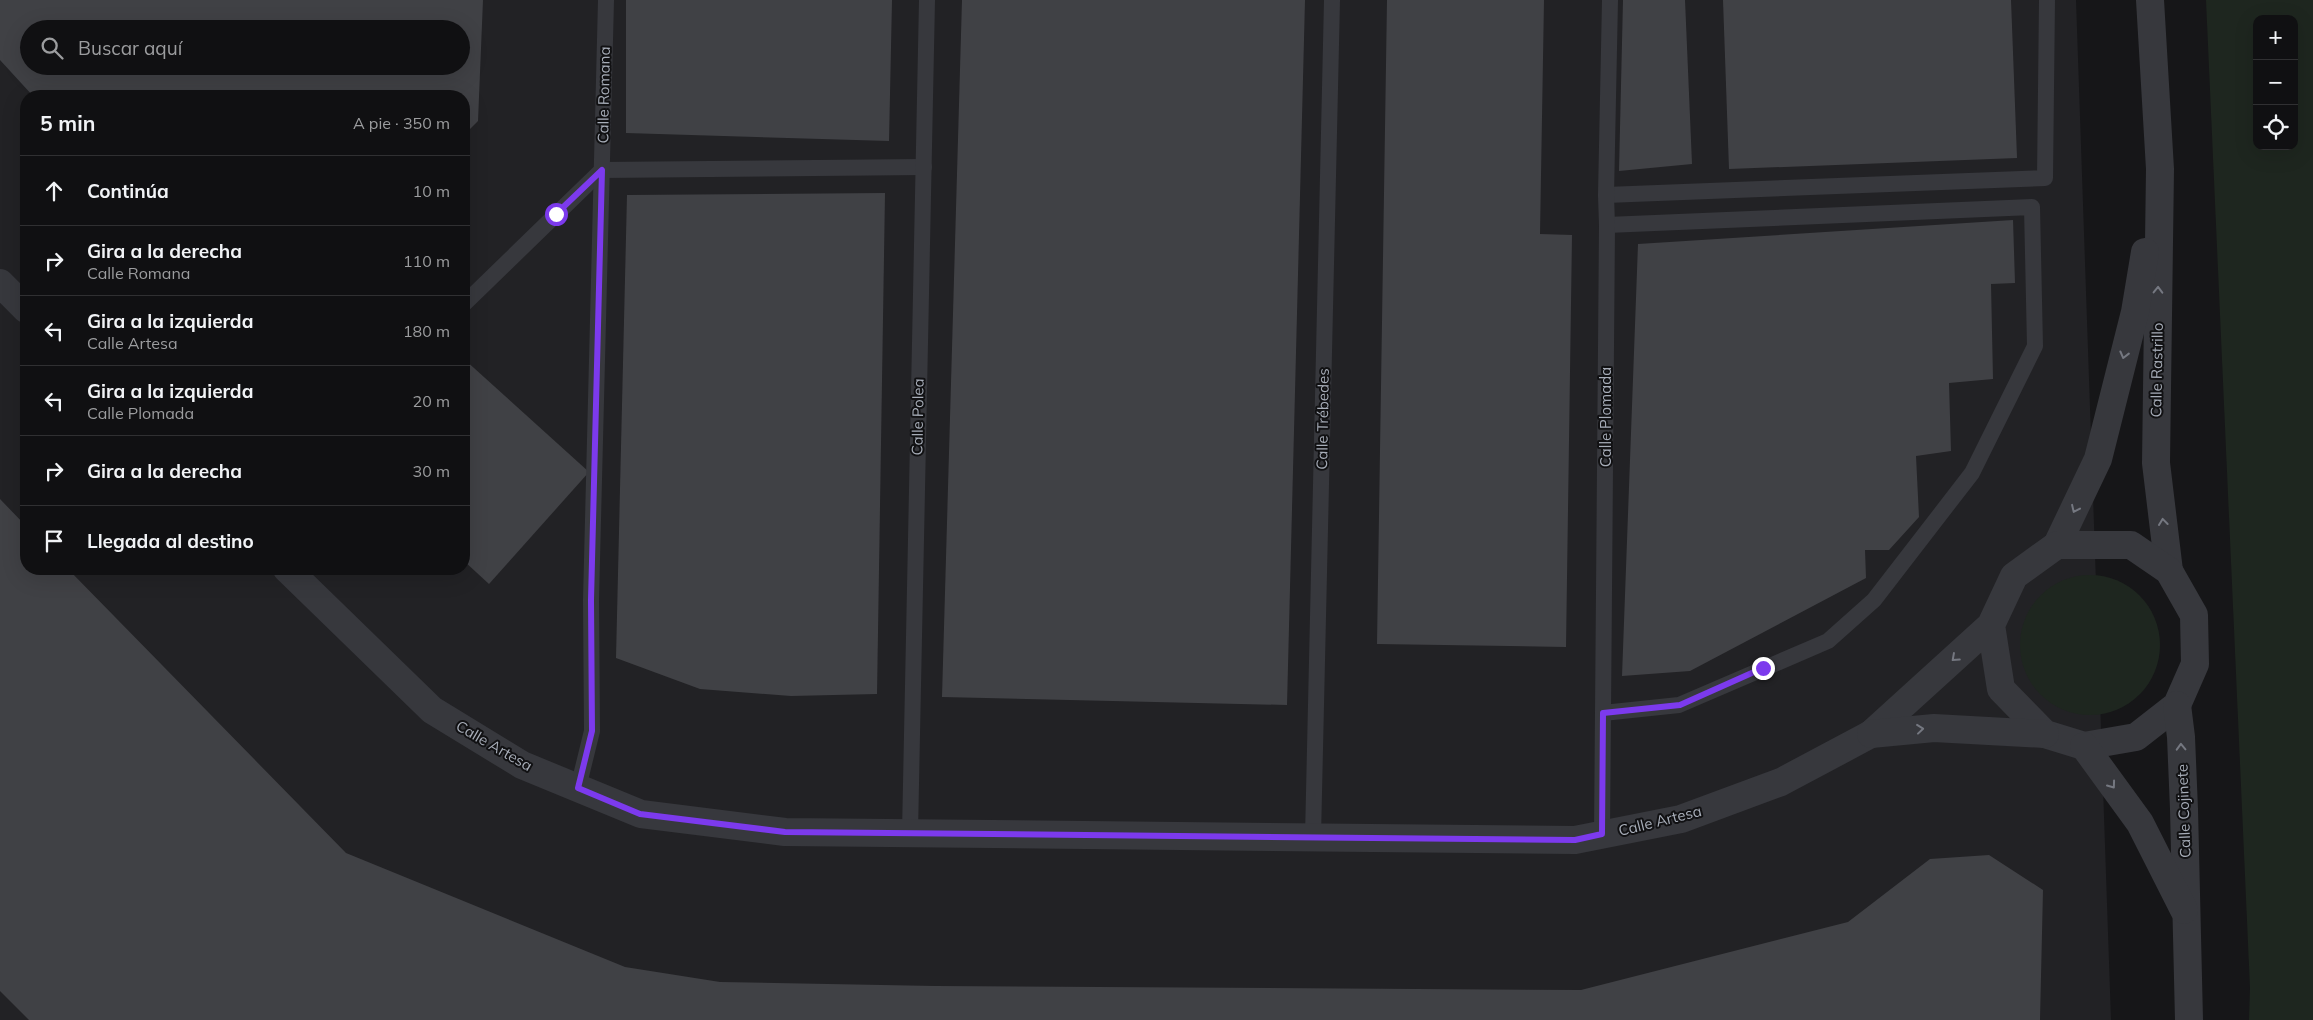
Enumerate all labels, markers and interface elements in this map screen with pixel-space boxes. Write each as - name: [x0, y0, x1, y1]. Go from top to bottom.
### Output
- map controls: [2253, 15, 2298, 150]
- button: +: [2253, 15, 2298, 60]
- search box: [20, 20, 470, 75]
- icon: search: [38, 34, 66, 62]
- text: Buscar aquí: [78, 36, 182, 60]
- street label: Calle Romana: [593, 46, 614, 144]
- button: −: [2253, 60, 2298, 105]
- button: locate: [2253, 105, 2298, 150]
- text: 5 min: [40, 110, 95, 136]
- text: A pie · 350 m: [353, 113, 450, 133]
- icon: ahead: [40, 177, 68, 205]
- text: Continúa: [87, 179, 169, 203]
- text: 10 m: [413, 181, 450, 201]
- route start: [545, 203, 568, 226]
- text: Gira a la derecha: [87, 239, 242, 263]
- icon: right: [40, 247, 68, 275]
- text: 110 m: [403, 251, 450, 271]
- text: Calle Romana: [87, 263, 190, 283]
- one-way arrow: [2153, 286, 2163, 294]
- text: Gira a la izquierda: [87, 309, 253, 333]
- icon: left: [40, 317, 68, 345]
- text: 180 m: [403, 321, 450, 341]
- street label: Calle Rastrillo: [2146, 322, 2167, 418]
- text: Calle Artesa: [87, 333, 178, 353]
- one-way arrow: [2119, 350, 2130, 359]
- street label: Calle Plomada: [1596, 367, 1615, 467]
- street label: Calle Trébedes: [1312, 368, 1333, 470]
- street label: Calle Polea: [907, 378, 928, 456]
- text: Gira a la izquierda: [87, 379, 253, 403]
- icon: left: [40, 387, 68, 415]
- text: 20 m: [413, 391, 450, 411]
- text: Calle Plomada: [87, 403, 194, 423]
- icon: right: [40, 457, 68, 485]
- text: Gira a la derecha: [87, 459, 242, 483]
- text: 30 m: [413, 461, 450, 481]
- one-way arrow: [2071, 504, 2081, 513]
- one-way arrow: [2158, 518, 2169, 526]
- icon: arrive: [40, 527, 68, 555]
- text: Llegada al destino: [87, 529, 254, 553]
- one-way arrow: [1952, 652, 1961, 661]
- route end: [1752, 657, 1775, 680]
- street label: Calle Artesa: [453, 716, 536, 775]
- one-way arrow: [1916, 724, 1924, 735]
- one-way arrow: [2176, 742, 2187, 750]
- street label: Calle Cojinete: [2172, 764, 2195, 858]
- one-way arrow: [2106, 779, 2115, 789]
- street label: Calle Artesa: [1616, 801, 1703, 840]

